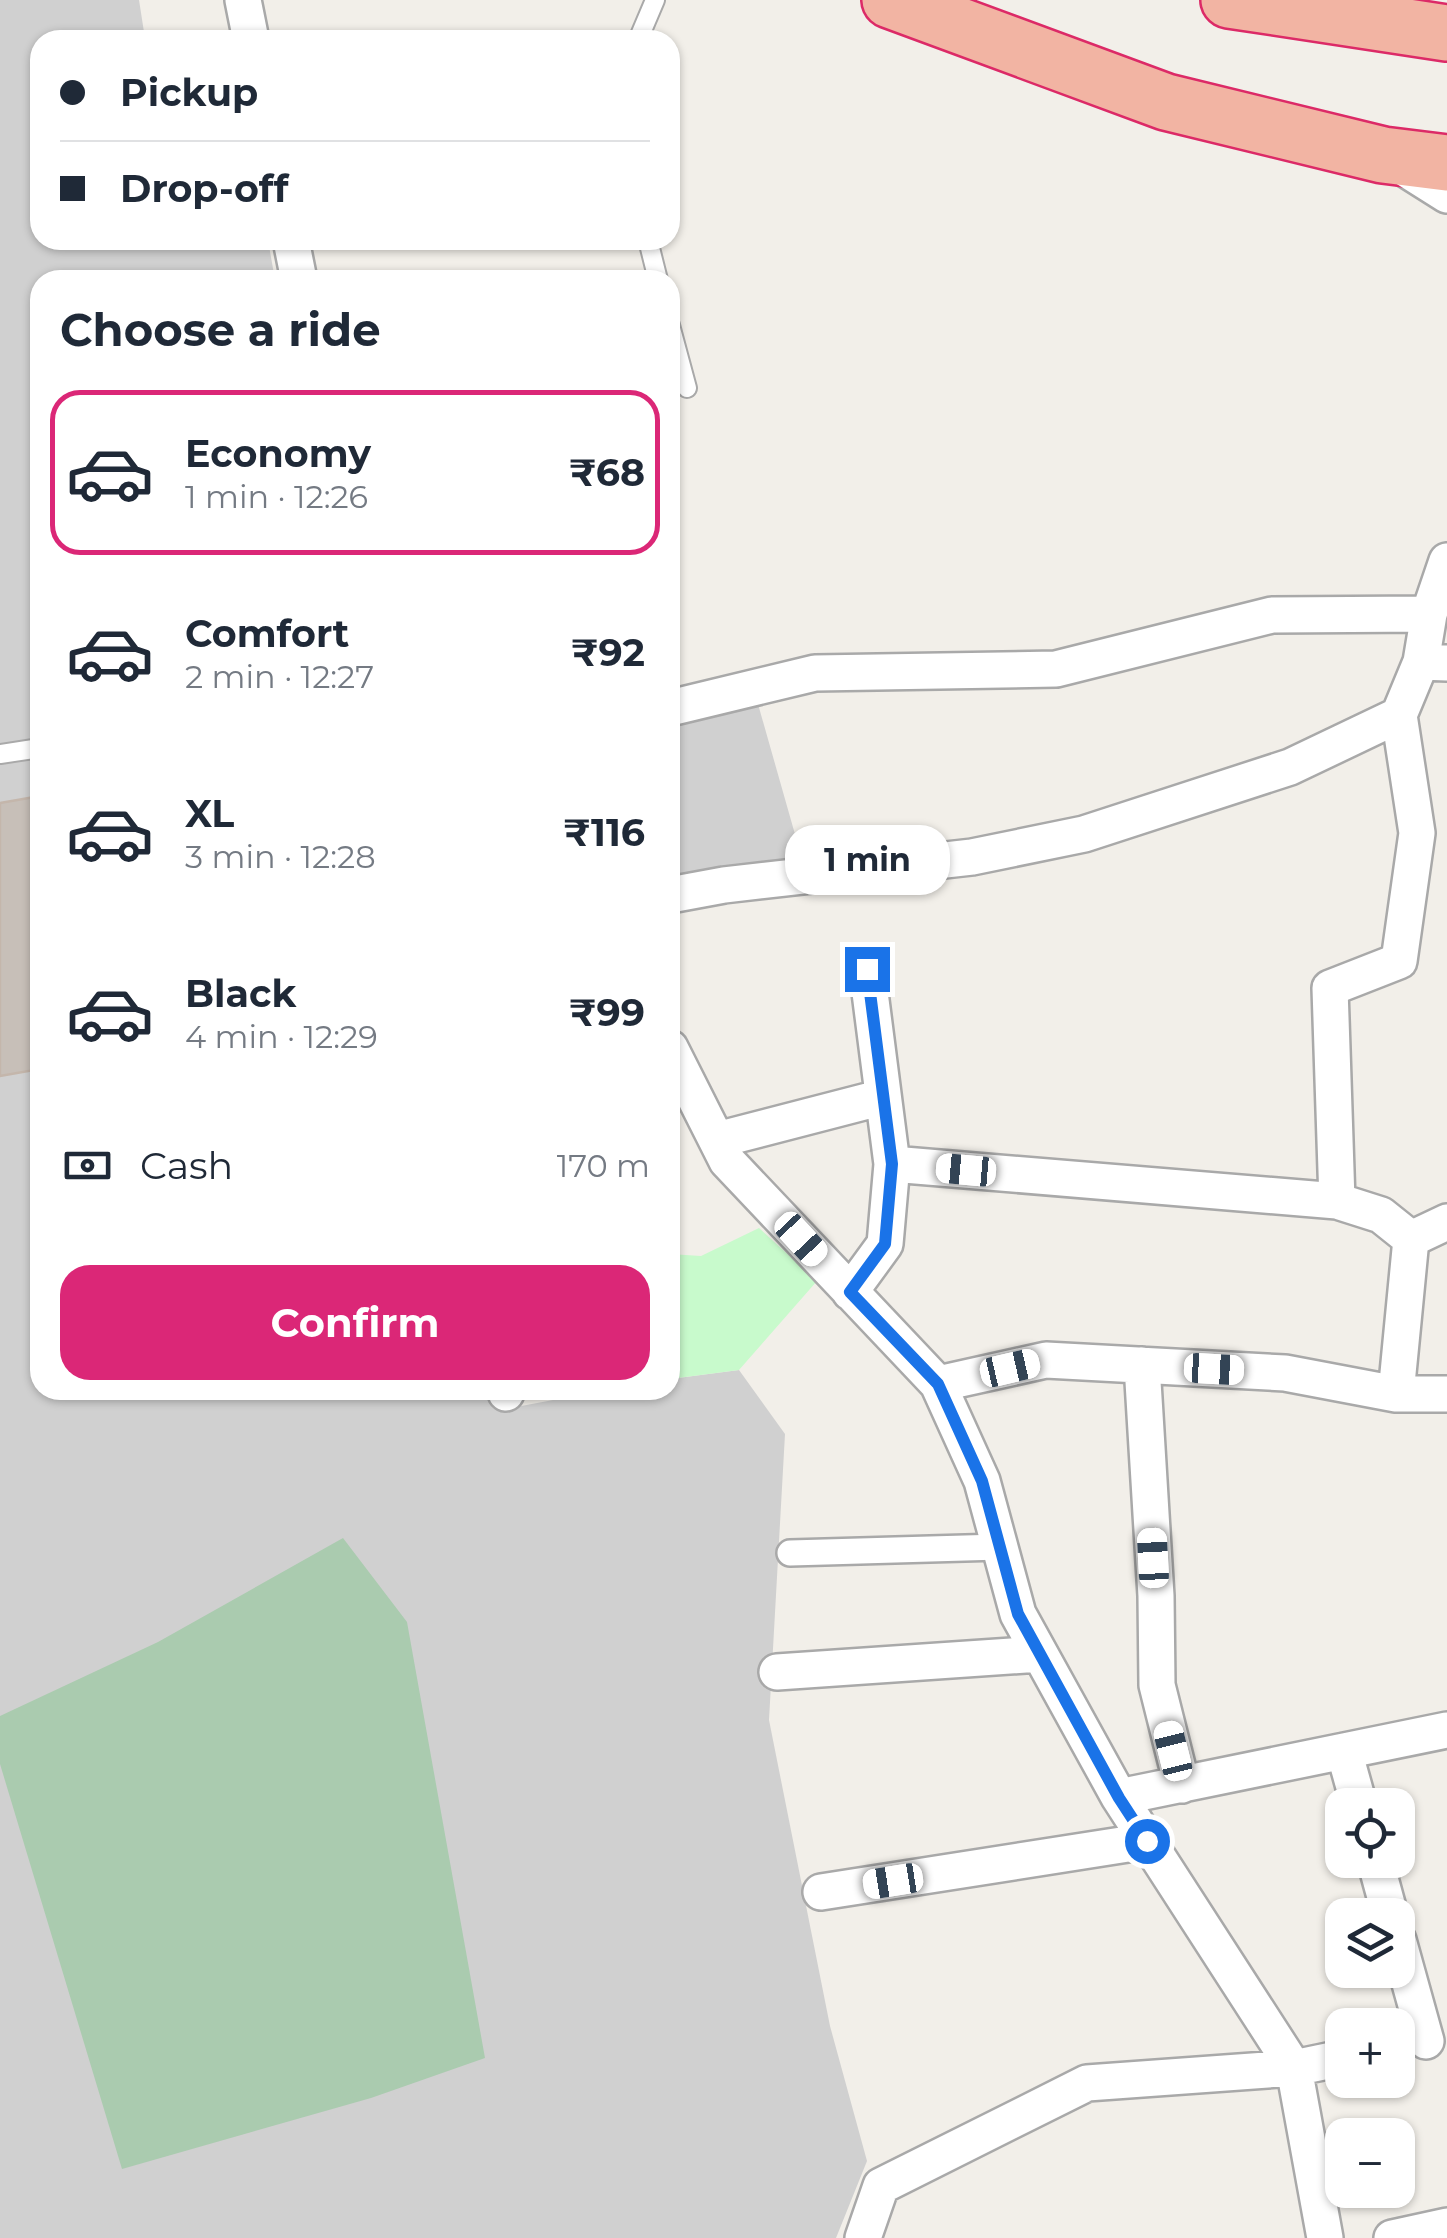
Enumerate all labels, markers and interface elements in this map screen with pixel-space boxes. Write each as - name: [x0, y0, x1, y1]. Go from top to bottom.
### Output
- text: Pickup: [120, 69, 258, 116]
- text: Drop-off: [120, 165, 289, 212]
- text: Choose a ride: [60, 302, 381, 357]
- icon: car: [65, 428, 155, 518]
- text: Economy: [185, 430, 371, 477]
- text: ₹68: [569, 449, 645, 496]
- text: 1 min · 12:26: [185, 477, 368, 516]
- icon: car: [65, 608, 155, 698]
- text: Comfort: [185, 610, 349, 657]
- text: ₹92: [571, 629, 645, 676]
- text: 2 min · 12:27: [185, 657, 374, 696]
- icon: car: [65, 788, 155, 878]
- text: XL: [185, 790, 234, 837]
- text: ₹116: [563, 809, 645, 856]
- callout: 1 min: [784, 824, 950, 894]
- text: 3 min · 12:28: [185, 837, 376, 876]
- text: 1 min: [824, 840, 911, 879]
- route end: [845, 947, 890, 992]
- icon: car: [65, 968, 155, 1058]
- text: Black: [185, 970, 296, 1017]
- text: ₹99: [569, 989, 645, 1036]
- text: 4 min · 12:29: [185, 1017, 378, 1056]
- icon: cash: [60, 1138, 115, 1193]
- text: Cash: [140, 1142, 233, 1189]
- text: 170 m: [557, 1146, 650, 1185]
- car: [935, 1152, 997, 1188]
- car: [770, 1207, 832, 1271]
- button: Confirm: [60, 1265, 650, 1380]
- car: [977, 1347, 1043, 1389]
- car: [1183, 1352, 1245, 1386]
- car: [1136, 1527, 1170, 1589]
- car: [1151, 1718, 1195, 1784]
- map controls: [1325, 1788, 1415, 2208]
- button: locate: [1325, 1788, 1415, 1878]
- route start: [1125, 1819, 1170, 1864]
- car: [861, 1861, 925, 1901]
- button: layers: [1325, 1898, 1415, 1988]
- button: +: [1325, 2008, 1415, 2098]
- button: −: [1325, 2118, 1415, 2208]

